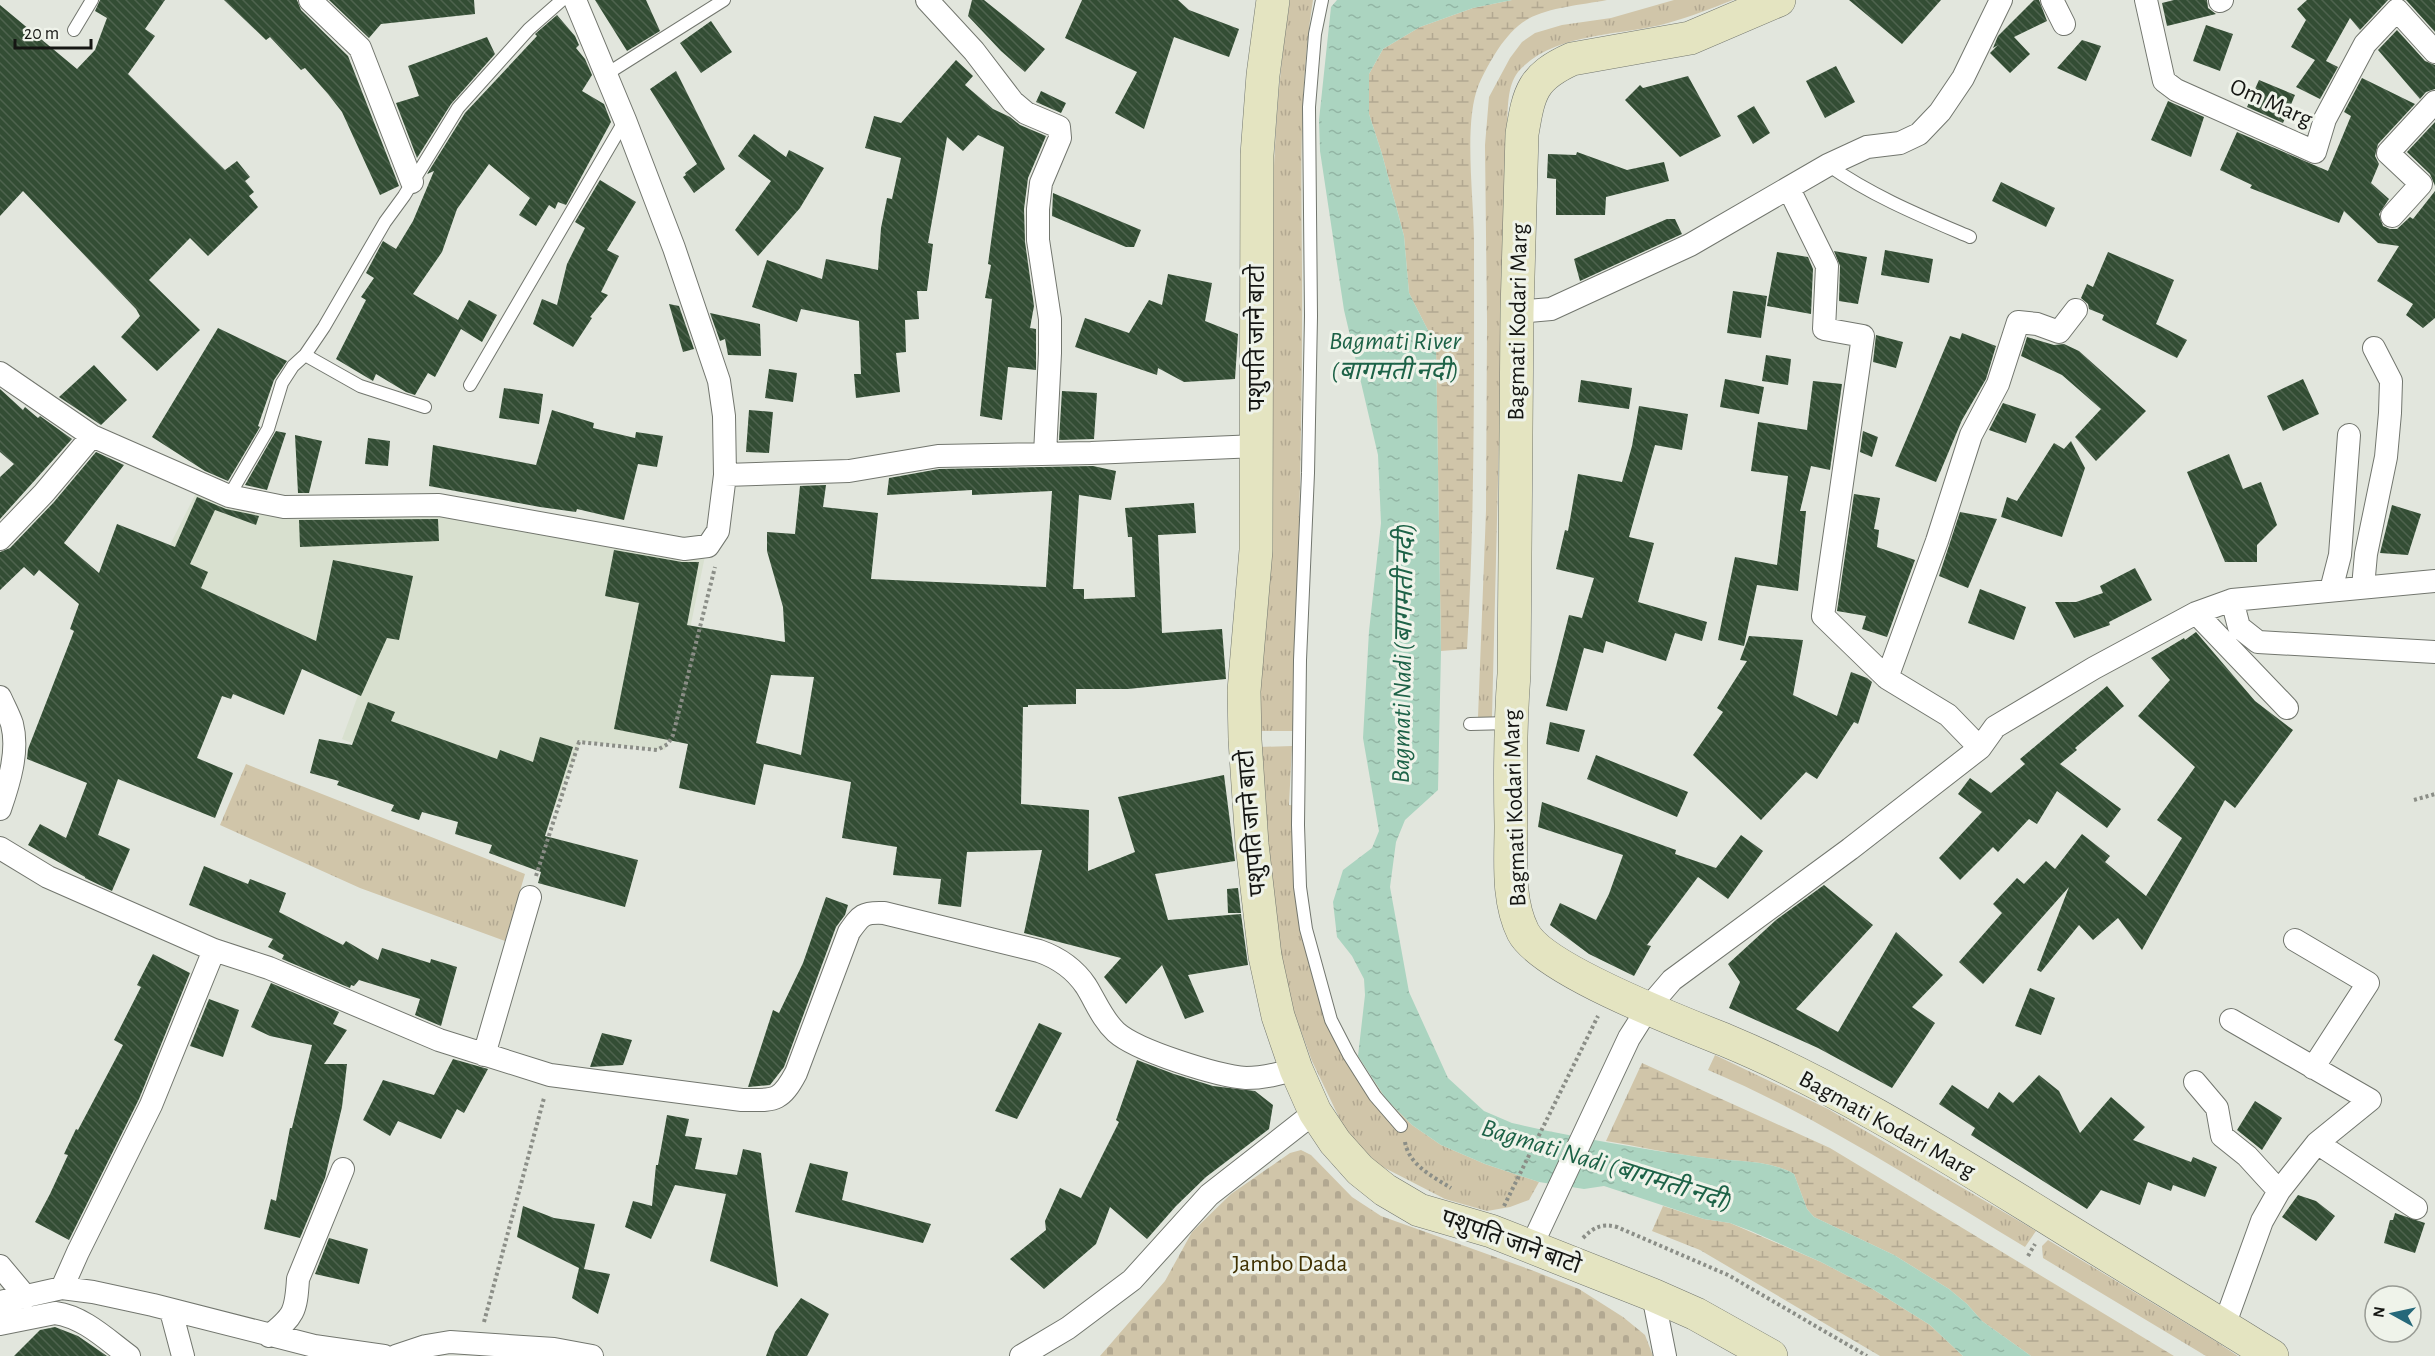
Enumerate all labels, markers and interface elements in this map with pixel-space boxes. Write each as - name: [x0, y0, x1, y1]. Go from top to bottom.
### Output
- scale bar: [15, 12, 92, 50]
- text: 20 m: [24, 25, 59, 43]
- street label: Om Marg: [2226, 74, 2316, 132]
- street label: Bagmati Kodari Marg: [1504, 223, 1532, 421]
- street label: पशुपति जाने बाटो: [1242, 264, 1271, 411]
- water label: Bagmati River (बागमती नदी): [1329, 328, 1463, 384]
- water label: Bagmati Nadi (बागमती नदी): [1385, 522, 1418, 783]
- street label: Bagmati Kodari Marg: [1500, 709, 1530, 907]
- street label: पशुपति जाने बाटो: [1231, 748, 1272, 898]
- street label: Bagmati Kodari Marg: [1795, 1067, 1979, 1184]
- water label: Bagmati Nadi (बागमती नदी): [1479, 1112, 1736, 1216]
- street label: पशुपति जाने बाटो: [1437, 1203, 1586, 1281]
- park label: Jambo Dada: [1232, 1252, 1348, 1276]
- north arrow: [2363, 1284, 2423, 1344]
- text: N: [2370, 1305, 2388, 1319]

